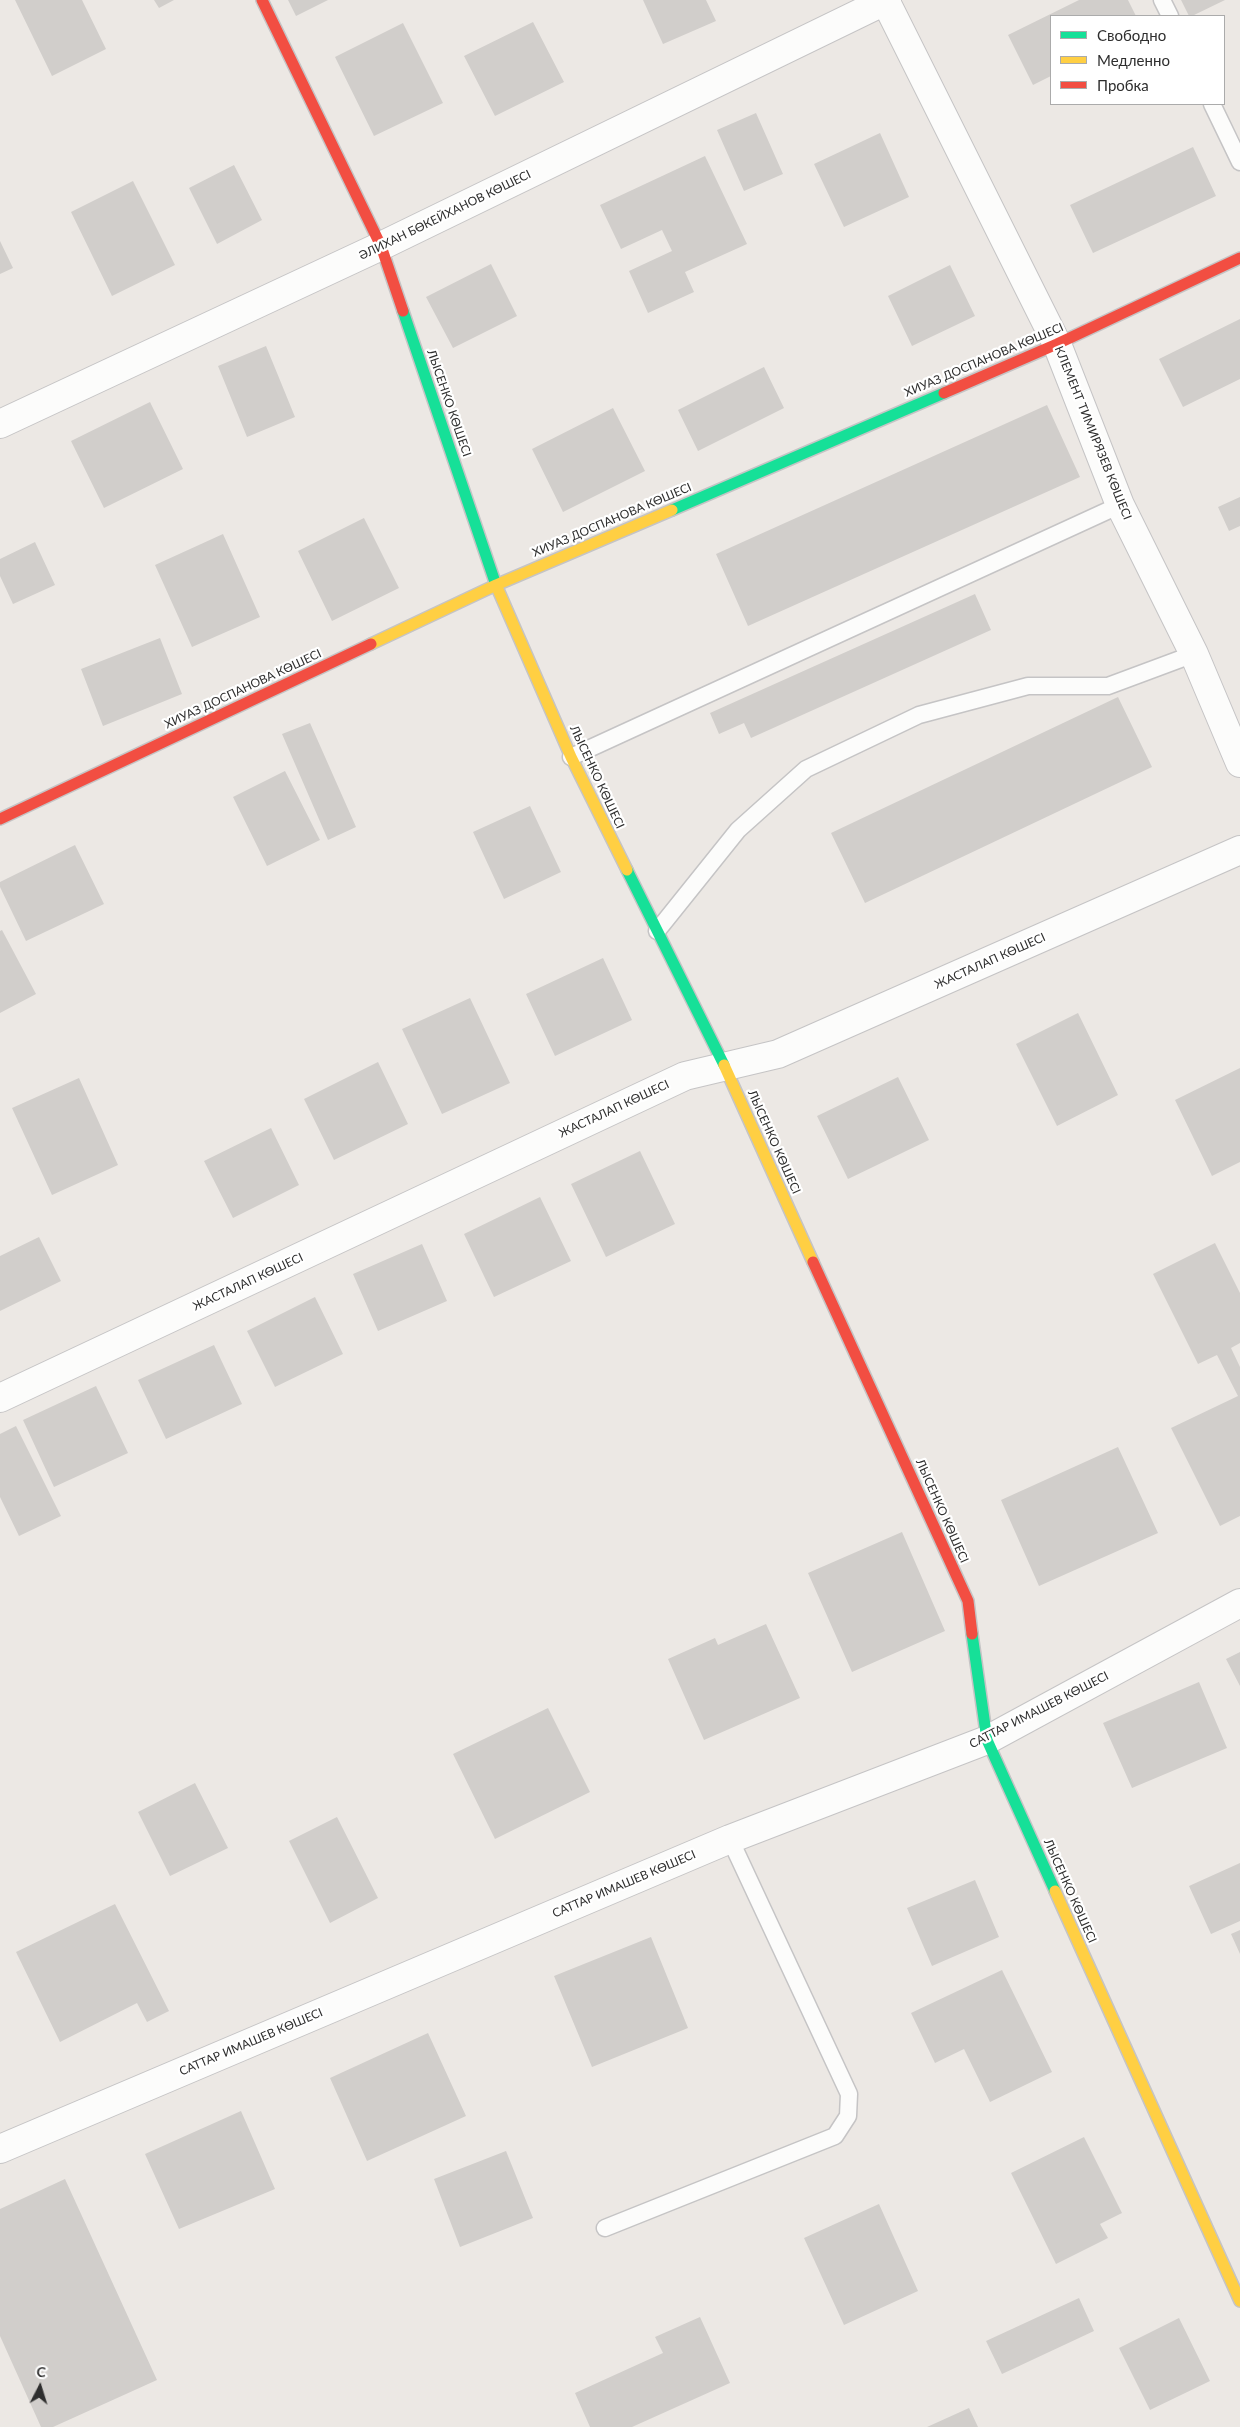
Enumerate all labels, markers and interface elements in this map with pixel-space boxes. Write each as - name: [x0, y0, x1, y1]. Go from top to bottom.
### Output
- legend: [1050, 15, 1225, 105]
- text: Свободно: [1097, 26, 1166, 44]
- text: Медленно: [1097, 51, 1170, 69]
- text: Пробка: [1097, 76, 1149, 94]
- street label: ӘЛИХАН БӨКЕЙХАНОВ КӨШЕСI: [357, 167, 533, 263]
- street label: ХИУАЗ ДОСПАНОВА КӨШЕСІ: [902, 320, 1066, 400]
- street label: КЛЕМЕНТ ТИМИРЯЗЕВ КӨШЕСІ: [1052, 344, 1134, 522]
- street label: ЛЫСЕНКО КӨШЕСІ: [424, 348, 474, 458]
- street label: ХИУАЗ ДОСПАНОВА КӨШЕСІ: [530, 480, 694, 560]
- street label: ХИУАЗ ДОСПАНОВА КӨШЕСІ: [162, 646, 324, 732]
- street label: ЛЫСЕНКО КӨШЕСІ: [567, 723, 627, 831]
- street label: ЖАСТАЛАП КӨШЕСІ: [932, 930, 1048, 992]
- street label: ЖАСТАЛАП КӨШЕСІ: [557, 1077, 671, 1141]
- street label: ЛЫСЕНКО КӨШЕСІ: [745, 1088, 803, 1196]
- street label: ЖАСТАЛАП КӨШЕСІ: [191, 1250, 305, 1314]
- street label: ЛЫСЕНКО КӨШЕСІ: [913, 1457, 971, 1565]
- street label: САТТАР ИМАШЕВ КӨШЕСІ: [967, 1669, 1111, 1751]
- street label: ЛЫСЕНКО КӨШЕСІ: [1041, 1837, 1099, 1945]
- street label: САТТАР ИМАШЕВ КӨШЕСІ: [550, 1847, 698, 1921]
- street label: САТТАР ИМАШЕВ КӨШЕСІ: [177, 2005, 325, 2079]
- north arrow: [15, 2362, 65, 2412]
- text: С: [36, 2363, 47, 2380]

